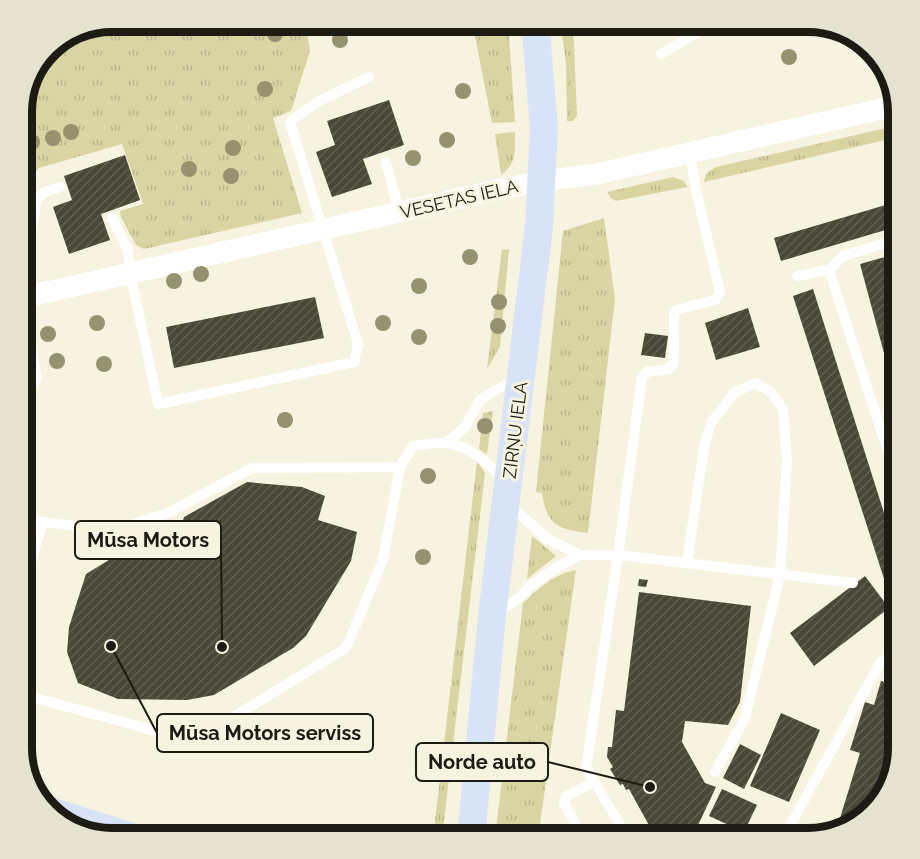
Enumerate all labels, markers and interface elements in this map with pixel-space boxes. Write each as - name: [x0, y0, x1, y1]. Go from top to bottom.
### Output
- street label: VESETAS IELA: [398, 175, 520, 223]
- street label: ZIRŅU IELA: [499, 380, 531, 480]
- callout: Mūsa Motors: [75, 521, 221, 559]
- text: Mūsa Motors: [87, 528, 209, 552]
- callout: Mūsa Motors serviss: [157, 714, 373, 752]
- text: Mūsa Motors serviss: [169, 721, 361, 745]
- callout: Norde auto: [416, 743, 548, 781]
- text: Norde auto: [428, 750, 536, 774]

